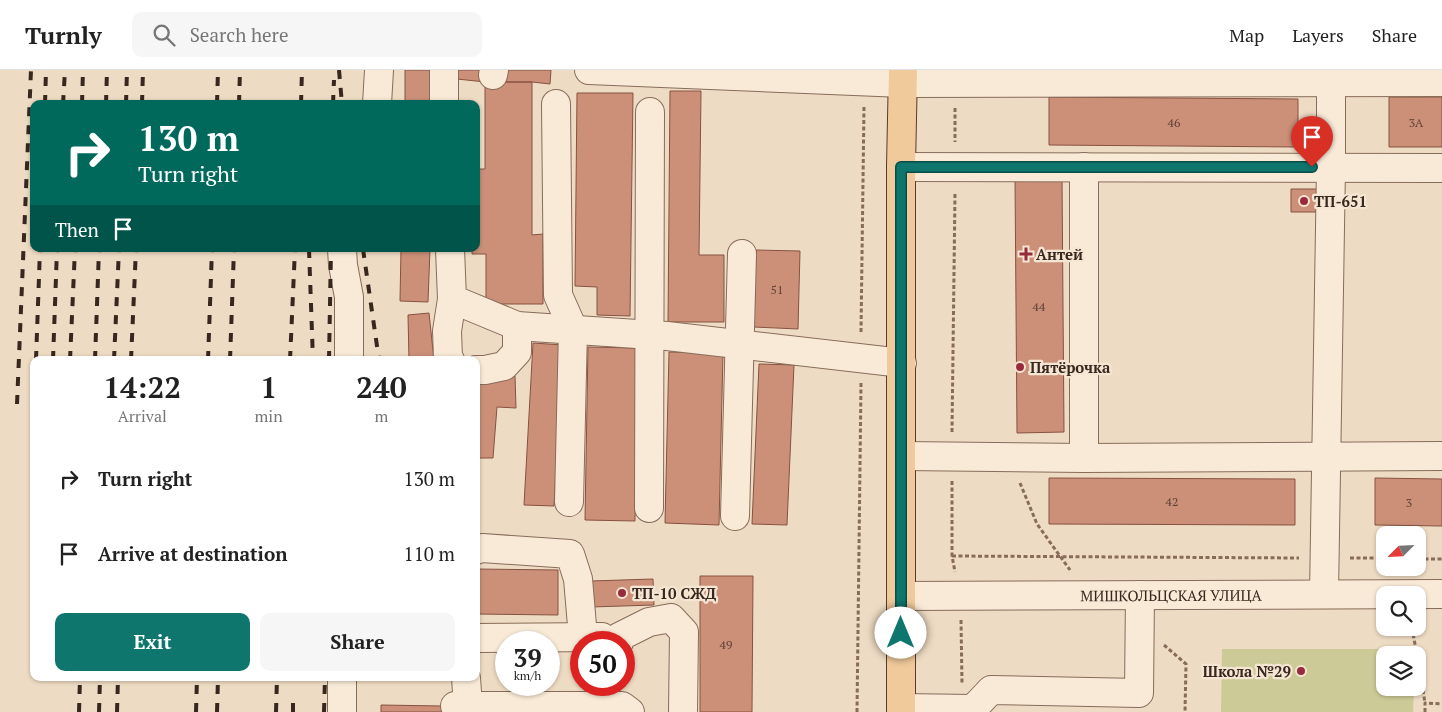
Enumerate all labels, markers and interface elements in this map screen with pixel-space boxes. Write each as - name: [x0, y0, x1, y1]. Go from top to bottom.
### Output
- search box: [132, 12, 482, 57]
- text: Turnly: [25, 19, 102, 51]
- icon: search: [150, 21, 178, 49]
- text: Search here: [190, 22, 288, 47]
- text: Map: [1229, 23, 1264, 47]
- text: Layers: [1292, 23, 1344, 47]
- text: Share: [1372, 23, 1417, 47]
- text: 130 m: [138, 115, 239, 161]
- house number: 46: [1168, 115, 1181, 130]
- house number: 3А: [1409, 115, 1424, 130]
- pin: [1291, 116, 1333, 167]
- icon: right: [55, 120, 120, 185]
- icon: arrive: [1298, 123, 1326, 151]
- text: Turn right: [138, 159, 238, 188]
- place label: ТП-651: [1314, 191, 1367, 211]
- marker: ТП-651: [1298, 195, 1310, 207]
- icon: arrive: [109, 215, 137, 243]
- text: Then: [55, 217, 99, 242]
- place label: Антей: [1036, 244, 1083, 264]
- marker: Антей: [1020, 248, 1032, 260]
- house number: 51: [771, 282, 783, 297]
- house number: 44: [1033, 299, 1046, 314]
- place label: Пятёрочка: [1030, 357, 1111, 377]
- marker: Пятёрочка: [1014, 361, 1026, 373]
- text: 14:22: [103, 367, 181, 407]
- text: 1: [260, 367, 277, 407]
- text: 240: [356, 367, 407, 407]
- text: Arrival: [118, 405, 167, 427]
- text: min: [255, 405, 283, 427]
- text: m: [374, 405, 388, 427]
- icon: right: [55, 465, 83, 493]
- text: Turn right: [98, 466, 192, 491]
- text: 130 m: [404, 466, 455, 491]
- house number: 42: [1166, 494, 1178, 509]
- house number: 3: [1406, 495, 1412, 510]
- north arrow: [1376, 526, 1426, 576]
- map controls: [1376, 526, 1426, 696]
- icon: arrive: [55, 540, 83, 568]
- text: Arrive at destination: [98, 541, 287, 566]
- text: 110 m: [404, 541, 455, 566]
- place label: ТП-10 СЖД: [632, 583, 716, 603]
- street label: МИШКОЛЬЦСКАЯ УЛИЦА: [1080, 585, 1262, 605]
- button: search: [1376, 586, 1426, 636]
- marker: ТП-10 СЖД: [616, 587, 628, 599]
- position arrow: [874, 606, 926, 658]
- button: Exit: [55, 613, 250, 671]
- button: Share: [260, 613, 455, 671]
- speed limit sign: 50: [570, 631, 635, 696]
- house number: 49: [720, 637, 732, 652]
- text: 39: [513, 641, 542, 674]
- button: layers: [1376, 646, 1426, 696]
- place label: Школа №29: [1203, 661, 1291, 681]
- marker: Школа №29: [1295, 665, 1307, 677]
- text: km/h: [514, 668, 541, 683]

